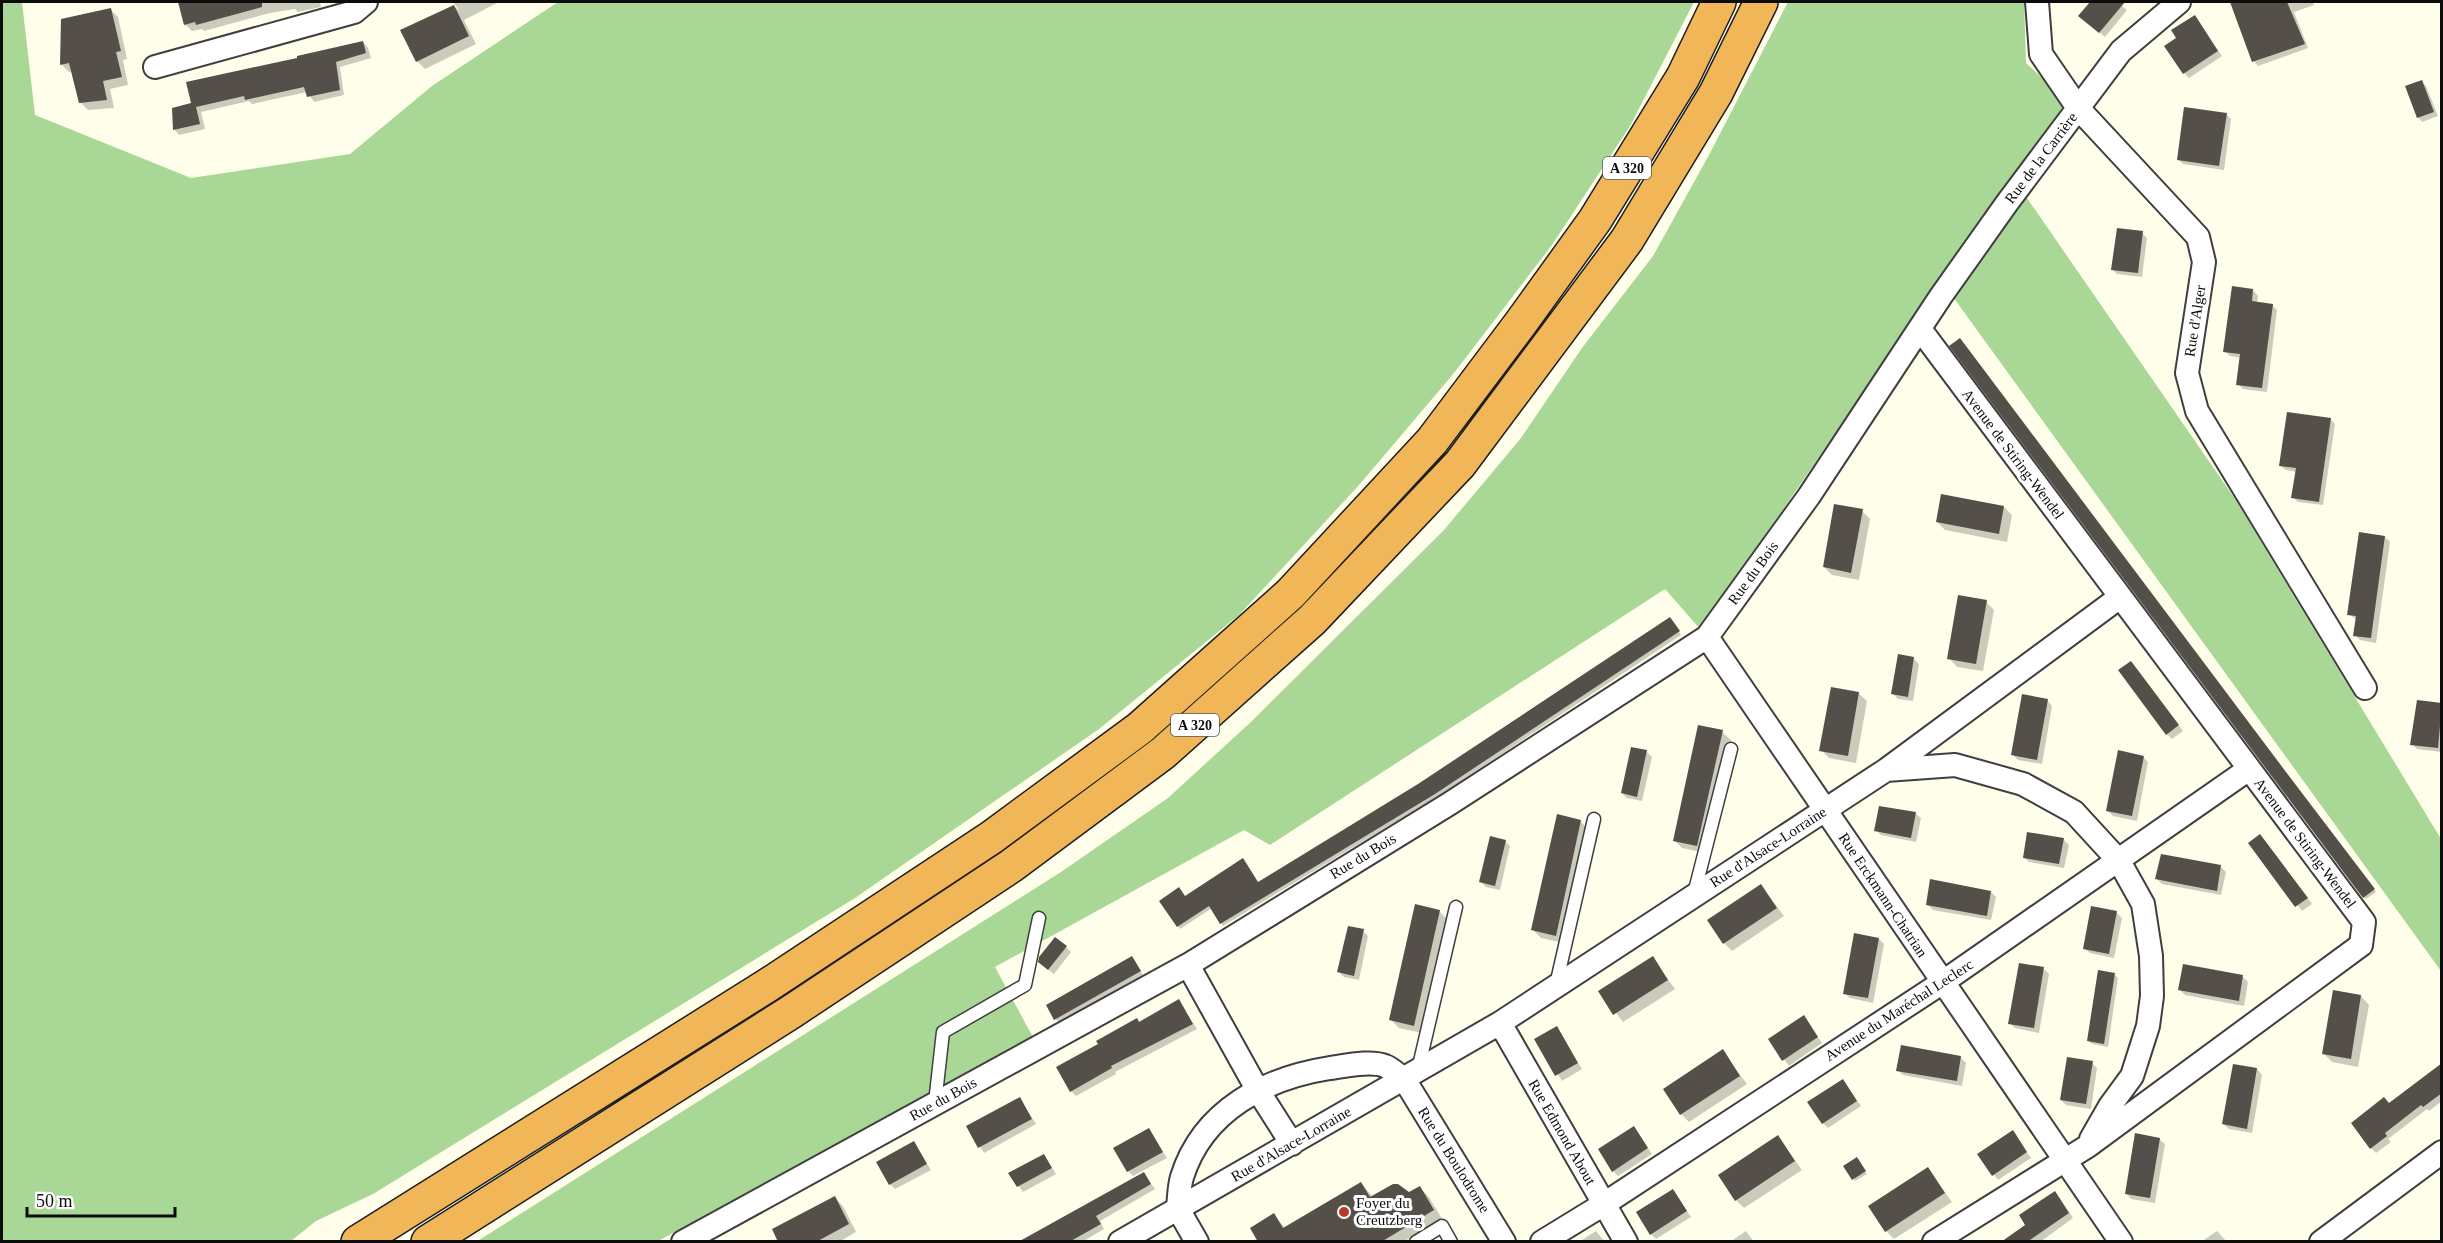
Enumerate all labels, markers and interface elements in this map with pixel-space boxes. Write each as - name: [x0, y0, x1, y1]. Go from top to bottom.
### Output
- street label: Rue de la Carrière: [2002, 109, 2081, 207]
- road number: A 320: [1603, 157, 1651, 179]
- street label: Rue d'Alger: [2181, 284, 2209, 358]
- street label: Avenue de Stiring-Wendel: [1959, 386, 2067, 522]
- street label: Rue du Bois: [1725, 538, 1781, 608]
- road number: A 320: [1171, 714, 1219, 736]
- street label: Avenue de Stiring-Wendel: [2251, 775, 2359, 911]
- street label: Rue d'Alsace-Lorraine: [1707, 803, 1829, 891]
- street label: Rue du Bois: [1327, 830, 1399, 882]
- street label: Rue Erckmann-Chatrian: [1835, 830, 1931, 960]
- street label: Avenue du Maréchal Leclerc: [1822, 956, 1976, 1064]
- street label: Rue du Bois: [907, 1074, 979, 1124]
- street label: Rue Edmond About: [1525, 1076, 1599, 1188]
- street label: Rue d'Alsace-Lorraine: [1228, 1103, 1354, 1185]
- street label: Rue du Boulodrome: [1415, 1104, 1493, 1216]
- scale bar: [27, 1180, 176, 1218]
- text: 50 m: [36, 1191, 73, 1211]
- place label: Foyer du Creutzberg: [1356, 1195, 1423, 1228]
- marker: Foyer du Creutzberg: [1337, 1205, 1351, 1219]

